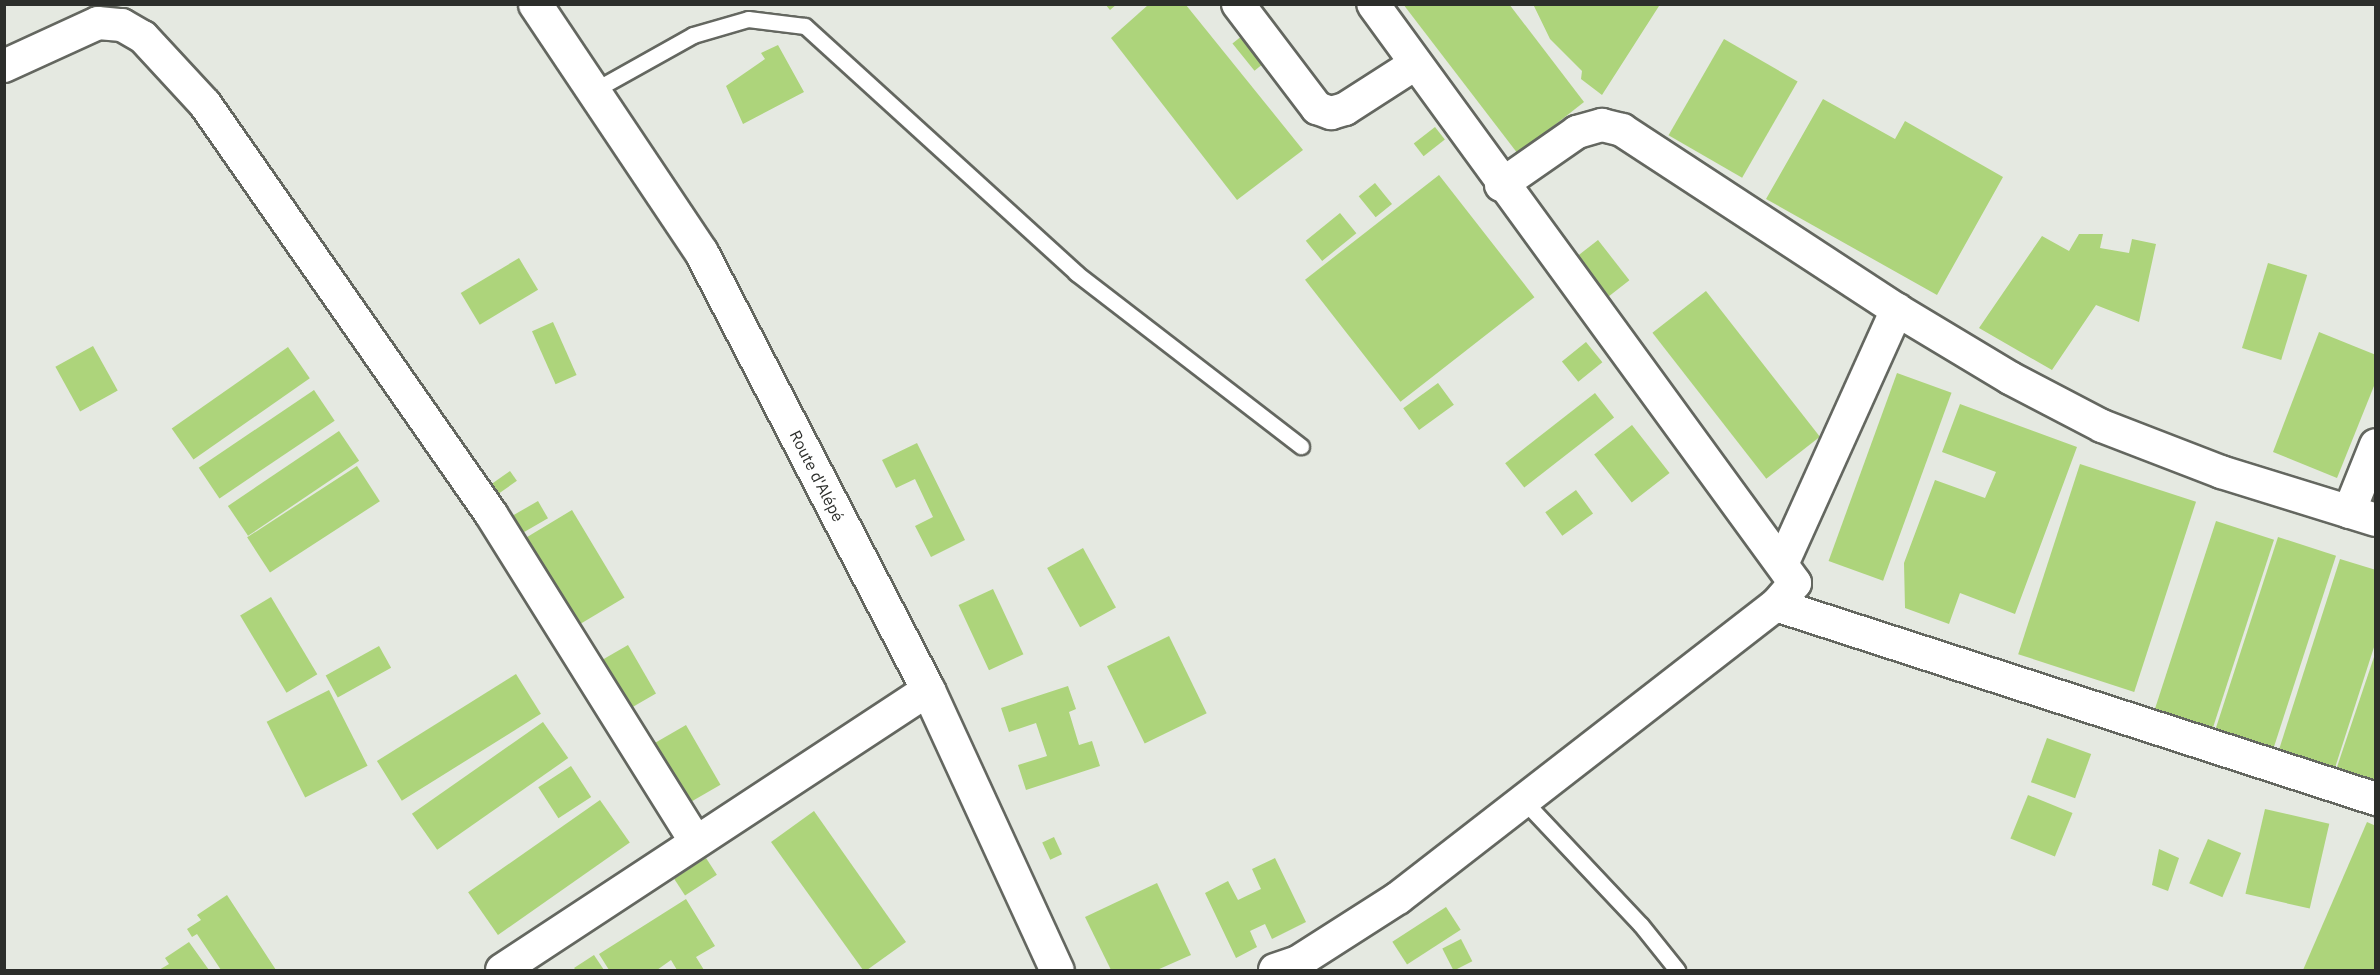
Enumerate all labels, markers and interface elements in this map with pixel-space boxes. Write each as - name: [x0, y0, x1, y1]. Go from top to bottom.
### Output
- street label: Route d'Alépé: [786, 427, 848, 525]

